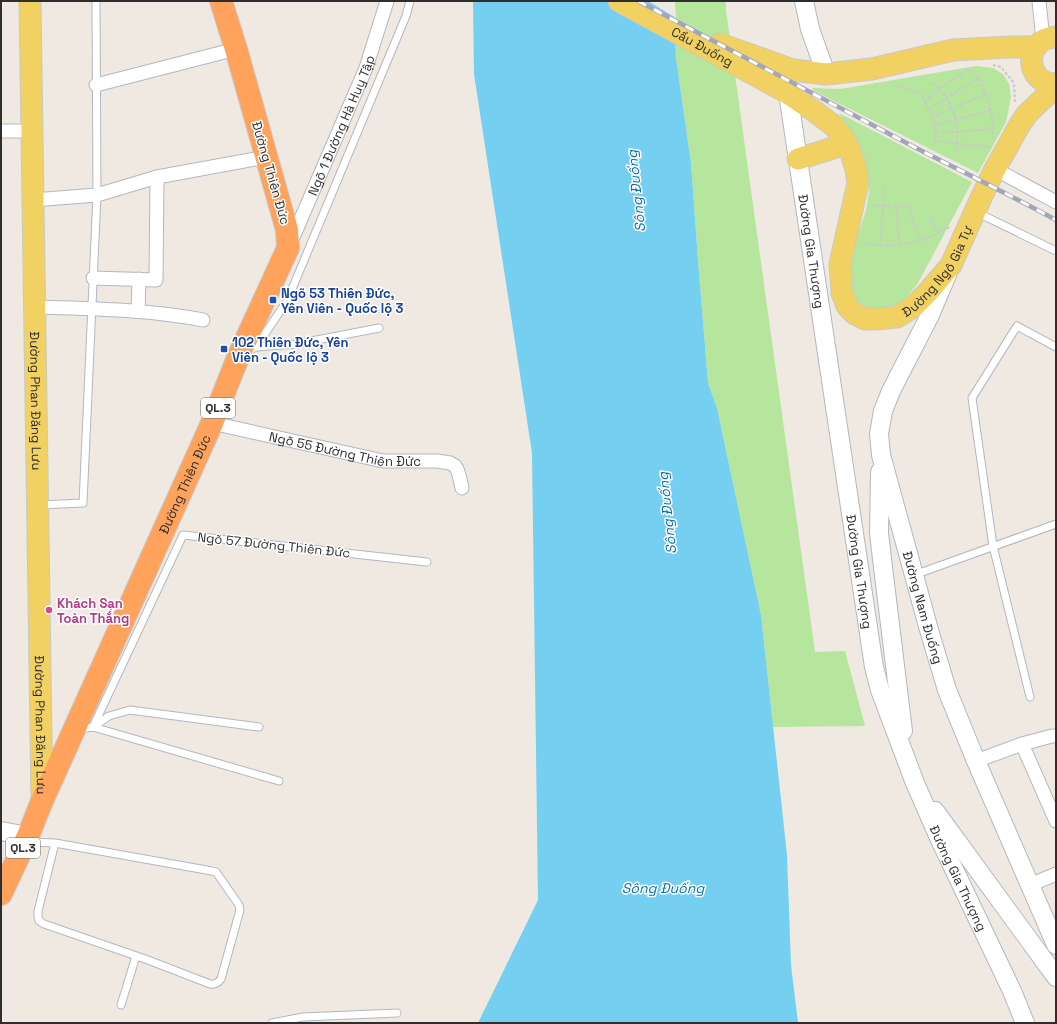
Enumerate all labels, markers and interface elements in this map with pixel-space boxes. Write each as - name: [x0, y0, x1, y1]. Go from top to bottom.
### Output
- street label: Cầu Đuống: [669, 23, 736, 70]
- street label: Ngõ 1 Đường Hà Huy Tập: [304, 53, 378, 198]
- street label: Đường Thiên Đức: [248, 119, 294, 227]
- water label: Sông Đuống: [623, 148, 649, 233]
- street label: Đường Gia Thượng: [795, 193, 829, 310]
- street label: Đường Ngô Gia Tự: [899, 223, 976, 320]
- place label: Ngõ 53 Thiên Đức, Yên Viên - Quốc lộ 3: [281, 285, 404, 317]
- marker: Ngõ 53 Thiên Đức, Yên Viên - Quốc lộ 3: [268, 295, 278, 305]
- street label: Đường Phan Đăng Lưu: [26, 331, 46, 470]
- place label: 102 Thiên Đức, Yên Viên - Quốc lộ 3: [232, 334, 349, 366]
- marker: 102 Thiên Đức, Yên Viên - Quốc lộ 3: [219, 344, 229, 354]
- road number: QL.3: [201, 398, 235, 418]
- street label: Ngõ 55 Đường Thiên Đức: [268, 427, 421, 470]
- street label: Đường Thiên Đức: [155, 432, 214, 536]
- water label: Sông Đuống: [654, 470, 680, 555]
- street label: Đường Gia Thượng: [843, 513, 877, 630]
- street label: Ngõ 57 Đường Thiên Đức: [197, 529, 351, 561]
- street label: Đường Nam Đuống: [899, 549, 947, 666]
- place label: Khách Sạn Toàn Thắng: [57, 595, 129, 627]
- marker: Khách Sạn Toàn Thắng: [44, 605, 54, 615]
- street label: Đường Phan Đăng Lưu: [31, 655, 50, 794]
- street label: Đường Gia Thượng: [926, 822, 991, 934]
- road number: QL.3: [6, 838, 40, 858]
- water label: Sông Đuống: [622, 879, 705, 897]

